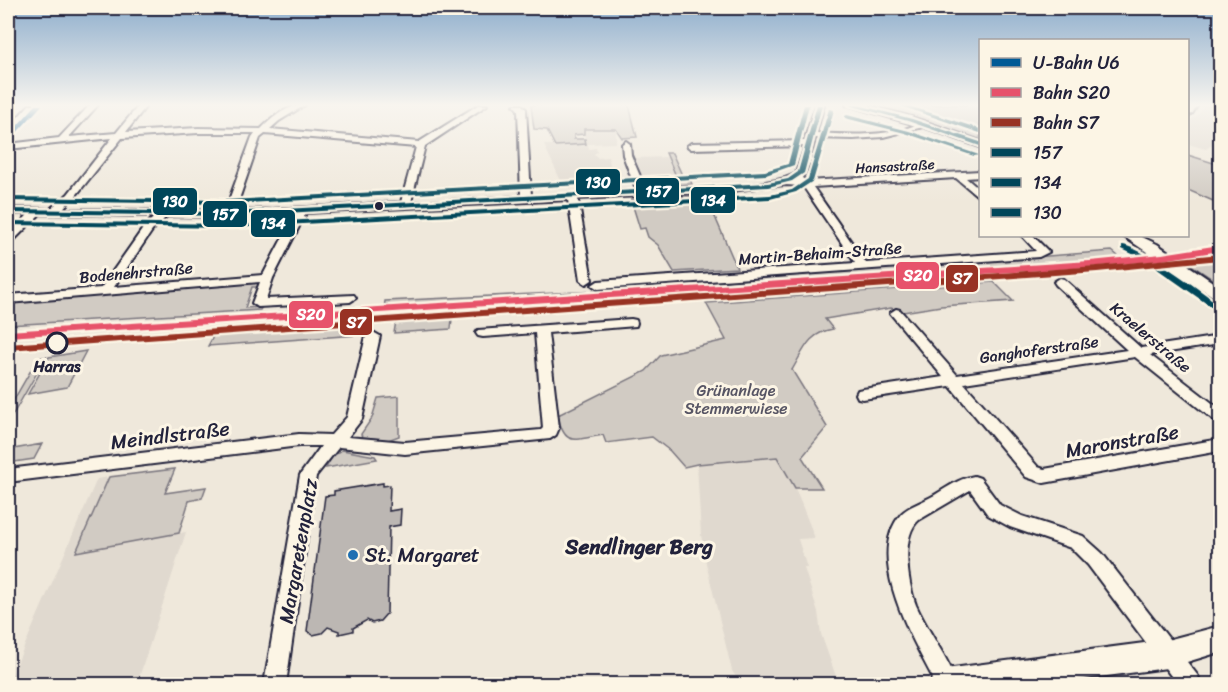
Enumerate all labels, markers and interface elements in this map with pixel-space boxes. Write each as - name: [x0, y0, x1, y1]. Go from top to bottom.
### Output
- legend: [979, 39, 1189, 237]
- text: U-Bahn U6: [1033, 47, 1120, 79]
- text: Bahn S20: [1033, 77, 1110, 109]
- text: Bahn S7: [1033, 107, 1101, 139]
- text: 157: [1033, 137, 1064, 169]
- street label: Hansastraße: [855, 152, 935, 181]
- text: 134: [1033, 167, 1062, 199]
- line badge: 130: [575, 168, 621, 196]
- text: 130: [585, 168, 611, 197]
- line badge: 157: [635, 177, 680, 205]
- text: 157: [645, 177, 673, 206]
- line badge: 134: [690, 186, 736, 214]
- text: 134: [700, 186, 726, 215]
- line badge: 130: [152, 187, 198, 216]
- text: 130: [162, 187, 188, 216]
- text: 130: [1033, 197, 1062, 229]
- line badge: 157: [202, 200, 248, 228]
- text: 157: [212, 200, 240, 229]
- unlabelled marker: [373, 200, 385, 212]
- line badge: 134: [250, 209, 296, 238]
- text: 134: [260, 209, 286, 238]
- street label: Martin-Behaim-Straße: [737, 233, 903, 274]
- street label: Bodenehrstraße: [78, 253, 194, 292]
- line badge: S20: [895, 261, 940, 290]
- text: S20: [902, 261, 933, 290]
- line badge: S7: [945, 264, 979, 293]
- text: S7: [951, 264, 973, 293]
- street label: Kraelerstraße: [1103, 294, 1198, 380]
- line badge: S20: [288, 300, 334, 329]
- text: S20: [295, 300, 326, 329]
- line badge: S7: [339, 308, 373, 336]
- text: S7: [345, 308, 367, 337]
- street label: Ganghoferstraße: [978, 327, 1100, 372]
- marker: Harras: [46, 332, 68, 354]
- place label: Harras: [32, 352, 81, 381]
- park label: Grünanlage Stemmerwiese: [684, 376, 788, 423]
- street label: Meindlstraße: [109, 411, 231, 460]
- street label: Maronstraße: [1063, 414, 1182, 469]
- street label: Margaretenplatz: [269, 475, 329, 626]
- district label: Sendlinger Berg: [564, 528, 713, 566]
- place label: St. Margaret: [365, 538, 480, 573]
- marker: St. Margaret: [346, 548, 360, 562]

